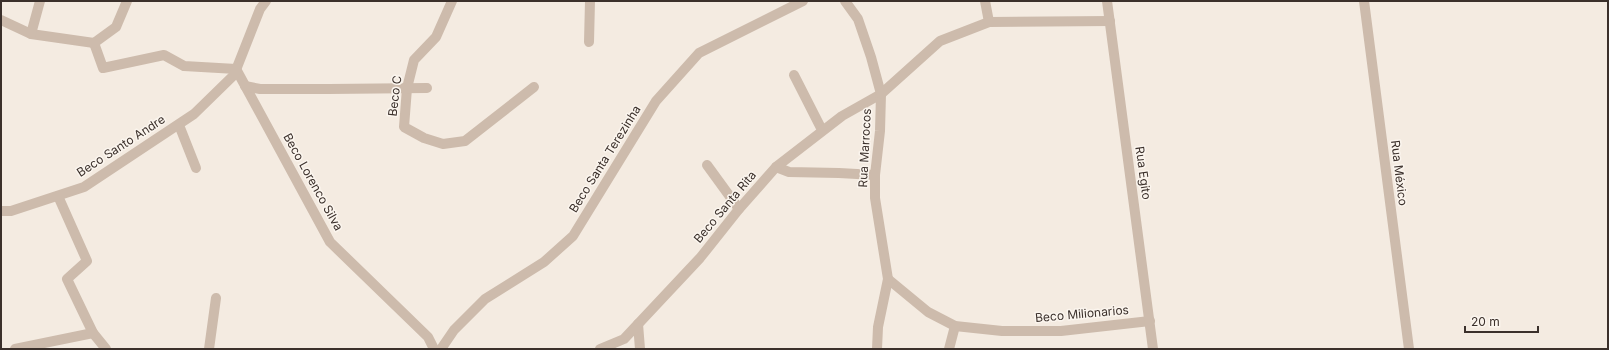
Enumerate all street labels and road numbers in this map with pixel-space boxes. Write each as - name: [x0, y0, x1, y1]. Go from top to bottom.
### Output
- street label: Beco C: [385, 74, 404, 117]
- street label: Beco Santa Terezinha: [566, 102, 644, 215]
- street label: Rua Marrocos: [855, 108, 874, 188]
- street label: Beco Santo Andre: [74, 111, 168, 180]
- street label: Beco Lorenco Silva: [280, 130, 346, 233]
- street label: Rua México: [1388, 139, 1411, 207]
- street label: Rua Egito: [1132, 145, 1155, 200]
- street label: Beco Santa Rita: [690, 168, 759, 246]
- street label: Beco Milionarios: [1034, 302, 1129, 325]

